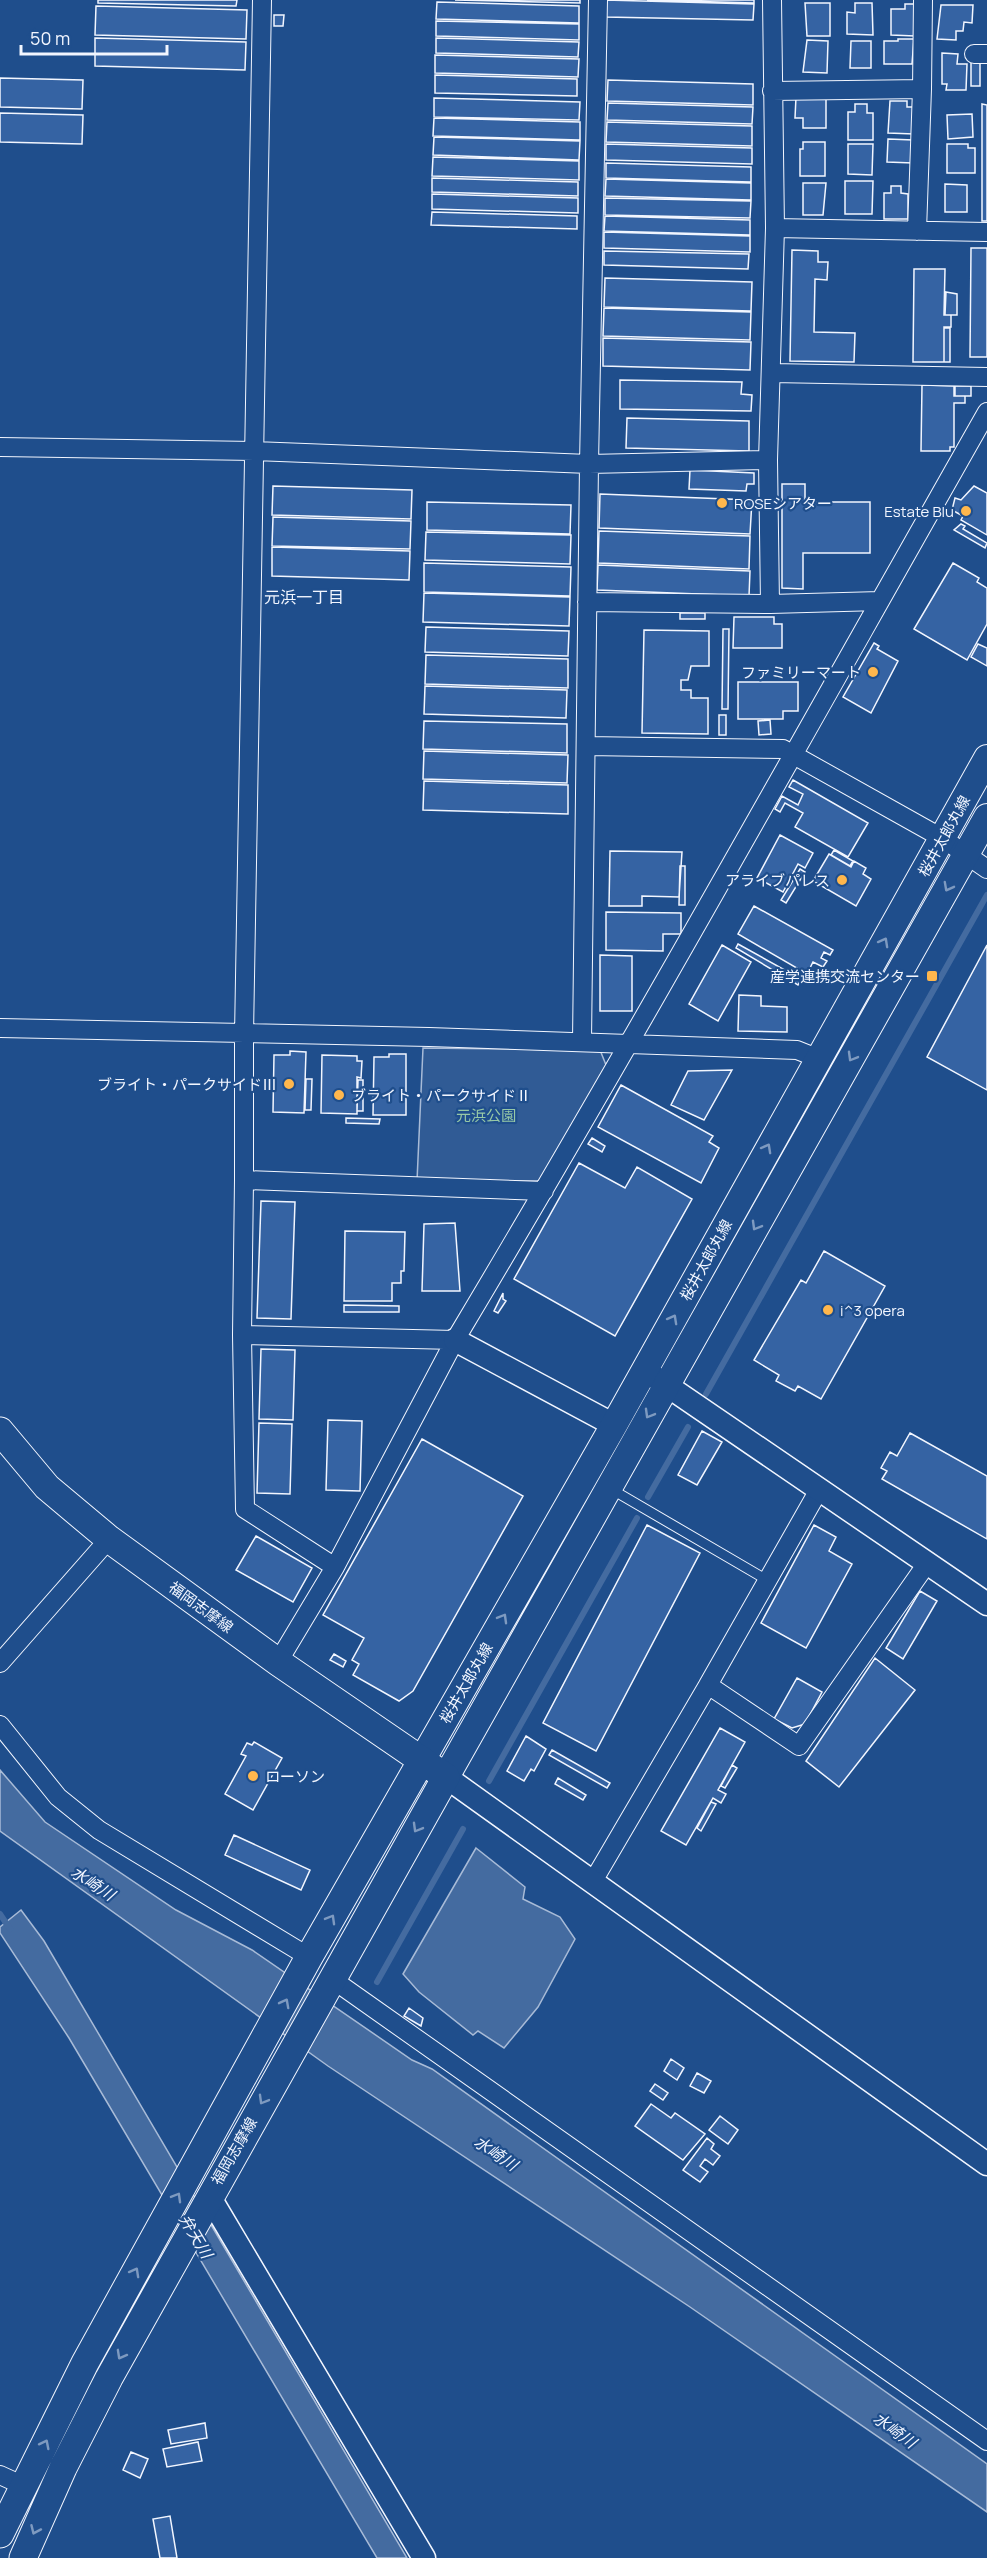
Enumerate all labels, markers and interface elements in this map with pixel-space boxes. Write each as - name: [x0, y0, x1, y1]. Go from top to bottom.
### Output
- scale bar: [21, 18, 166, 56]
- text: 50 m: [30, 26, 70, 50]
- place label: ROSEシアター: [734, 493, 832, 514]
- marker: ROSEシアター: [715, 496, 729, 510]
- place label: Estate Blu: [884, 501, 954, 522]
- marker: Estate Blu: [959, 504, 973, 518]
- district label: 元浜一丁目: [264, 586, 344, 608]
- place label: ファミリーマート: [741, 662, 861, 683]
- marker: ファミリーマート: [866, 665, 880, 679]
- street label: 桜井太郎丸線: [913, 792, 975, 880]
- place label: アライブパレス: [725, 870, 830, 891]
- marker: アライブパレス: [835, 873, 849, 887]
- one-way arrow: [944, 881, 955, 891]
- one-way arrow: [877, 938, 888, 948]
- place label: 産学連携交流センター: [770, 966, 920, 987]
- marker: 産学連携交流センター: [925, 969, 939, 983]
- one-way arrow: [848, 1050, 859, 1061]
- place label: ブライト・パークサイドⅢ: [97, 1074, 277, 1095]
- marker: ブライト・パークサイドⅢ: [282, 1077, 296, 1091]
- place label: ブライト・パークサイドⅡ: [351, 1085, 531, 1106]
- marker: ブライト・パークサイドⅡ: [332, 1088, 346, 1102]
- park label: 元浜公園: [456, 1105, 516, 1126]
- one-way arrow: [760, 1144, 771, 1154]
- street label: 桜井太郎丸線: [675, 1216, 737, 1304]
- one-way arrow: [752, 1220, 763, 1230]
- place label: i^3 opera: [840, 1300, 905, 1321]
- marker: i^3 opera: [821, 1303, 835, 1317]
- one-way arrow: [666, 1315, 677, 1325]
- one-way arrow: [645, 1408, 656, 1418]
- street label: 福岡志摩線: [164, 1576, 238, 1638]
- one-way arrow: [496, 1614, 508, 1624]
- street label: 桜井太郎丸線: [434, 1639, 498, 1727]
- place label: ローソン: [265, 1766, 325, 1787]
- marker: ローソン: [246, 1769, 260, 1783]
- one-way arrow: [413, 1822, 424, 1832]
- water label: 水崎川: [67, 1861, 121, 1906]
- one-way arrow: [323, 1915, 335, 1926]
- one-way arrow: [278, 1999, 289, 2009]
- one-way arrow: [259, 2094, 270, 2104]
- street label: 福岡志摩線: [206, 2113, 262, 2189]
- water label: 水崎川: [470, 2130, 524, 2177]
- one-way arrow: [170, 2193, 181, 2203]
- water label: 弁天川: [174, 2210, 219, 2264]
- one-way arrow: [128, 2267, 139, 2278]
- one-way arrow: [117, 2349, 128, 2359]
- water label: 水崎川: [869, 2407, 922, 2454]
- one-way arrow: [37, 2440, 49, 2451]
- one-way arrow: [30, 2524, 42, 2535]

